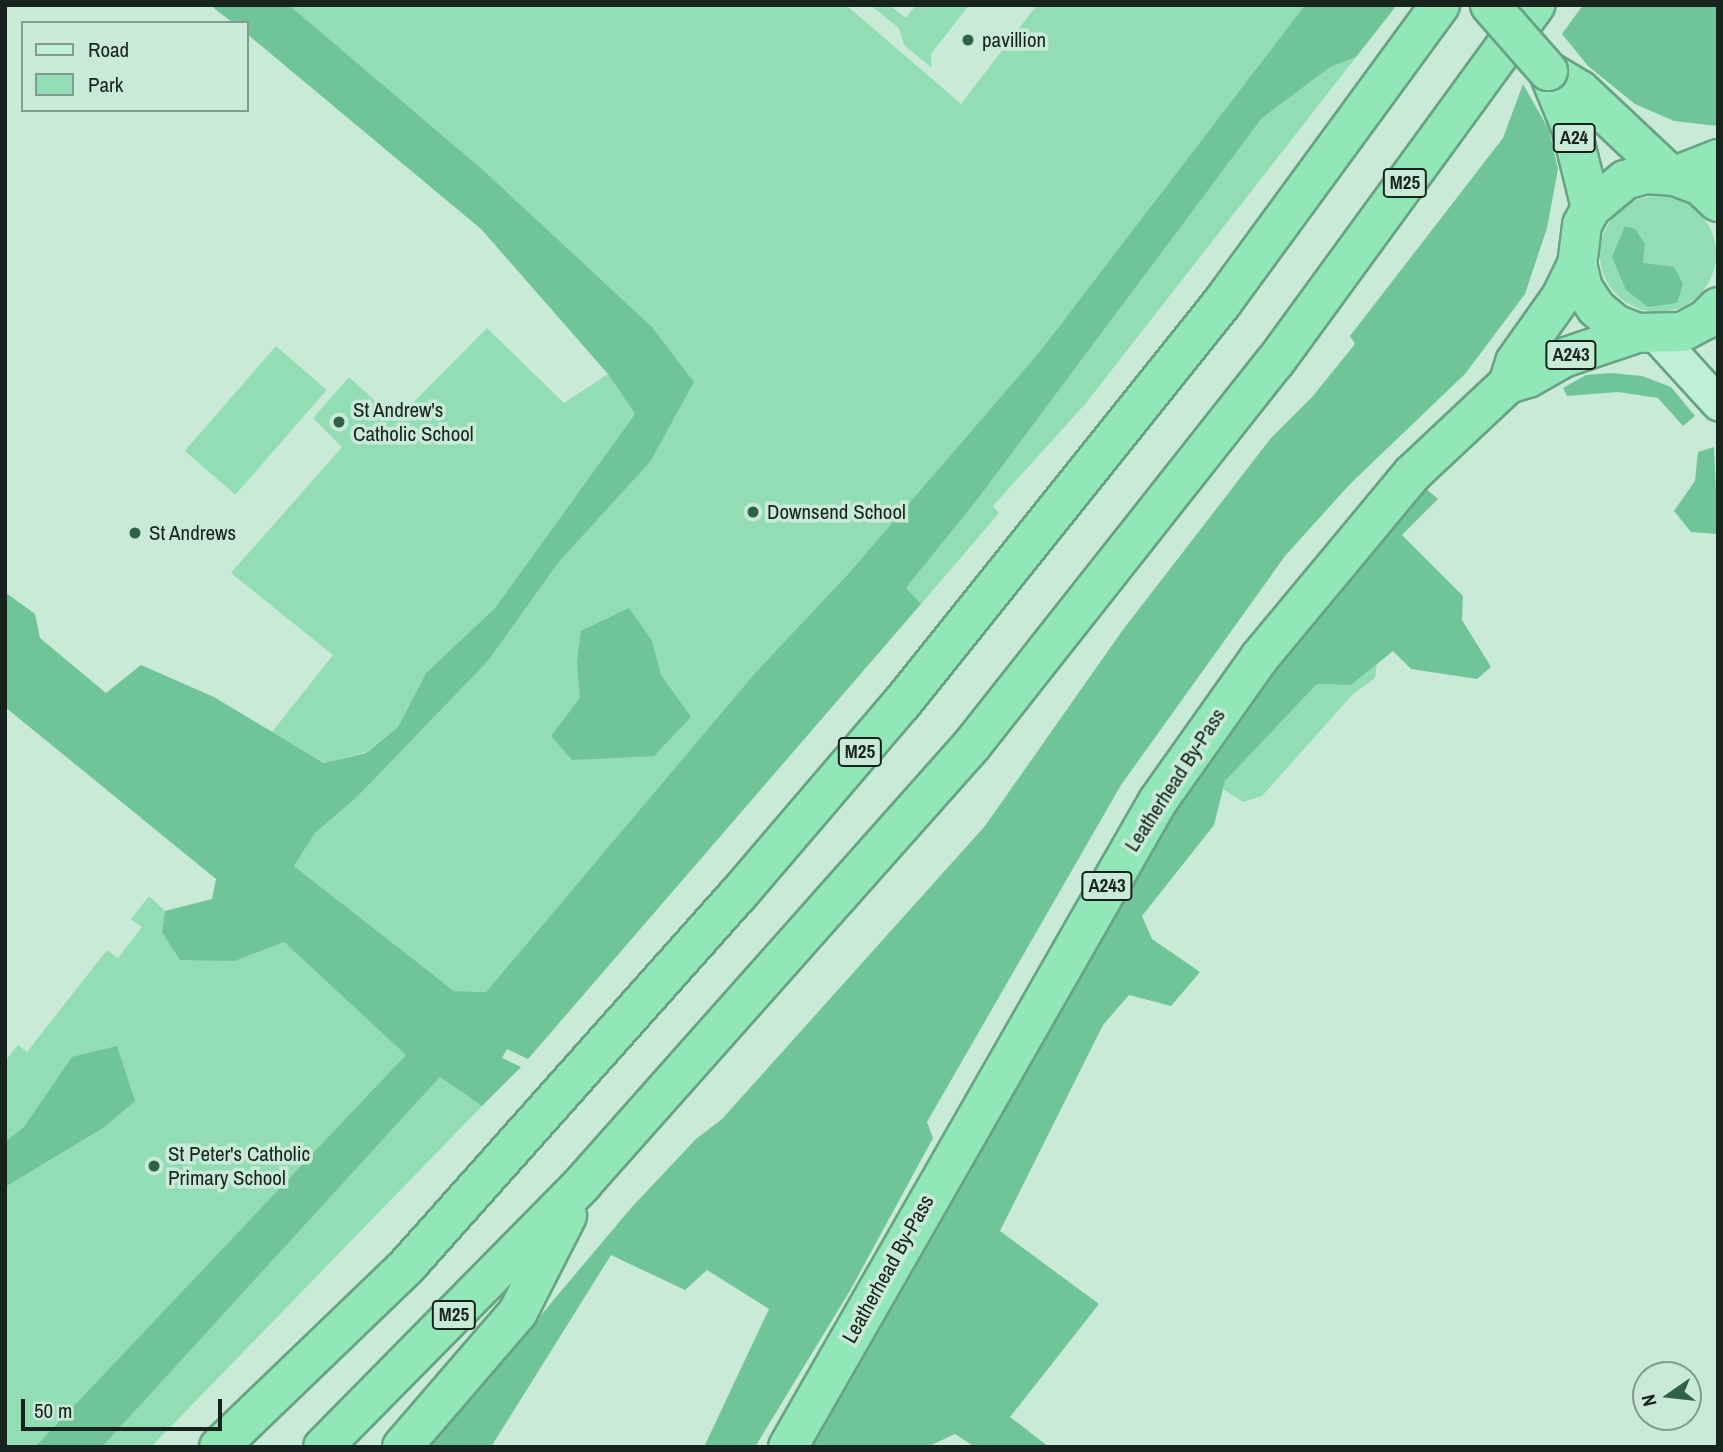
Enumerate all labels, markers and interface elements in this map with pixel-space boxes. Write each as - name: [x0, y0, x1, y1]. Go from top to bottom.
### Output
- legend: [21, 21, 248, 112]
- place label: pavillion: [982, 27, 1046, 53]
- marker: pavillion: [960, 32, 976, 48]
- text: Road: [88, 35, 129, 64]
- text: Park: [88, 70, 123, 99]
- road number: A24: [1551, 122, 1597, 154]
- road number: M25: [1382, 168, 1428, 198]
- road number: A243: [1545, 340, 1597, 370]
- place label: St Andrew's Catholic School: [353, 397, 474, 447]
- marker: St Andrew's Catholic School: [331, 414, 347, 430]
- place label: Downsend School: [767, 499, 906, 525]
- marker: Downsend School: [745, 504, 761, 520]
- place label: St Andrews: [149, 520, 237, 546]
- marker: St Andrews: [127, 525, 143, 541]
- street label: Leatherhead By-Pass: [1119, 704, 1231, 856]
- road number: M25: [837, 736, 883, 768]
- road number: A243: [1081, 870, 1133, 902]
- place label: St Peter's Catholic Primary School: [168, 1141, 310, 1191]
- marker: St Peter's Catholic Primary School: [146, 1158, 162, 1174]
- street label: Leatherhead By-Pass: [837, 1190, 939, 1348]
- road number: M25: [431, 1300, 477, 1330]
- north arrow: [1632, 1361, 1702, 1431]
- scale bar: [24, 1386, 226, 1430]
- text: N: [1635, 1392, 1663, 1409]
- text: 50 m: [34, 1396, 72, 1425]

